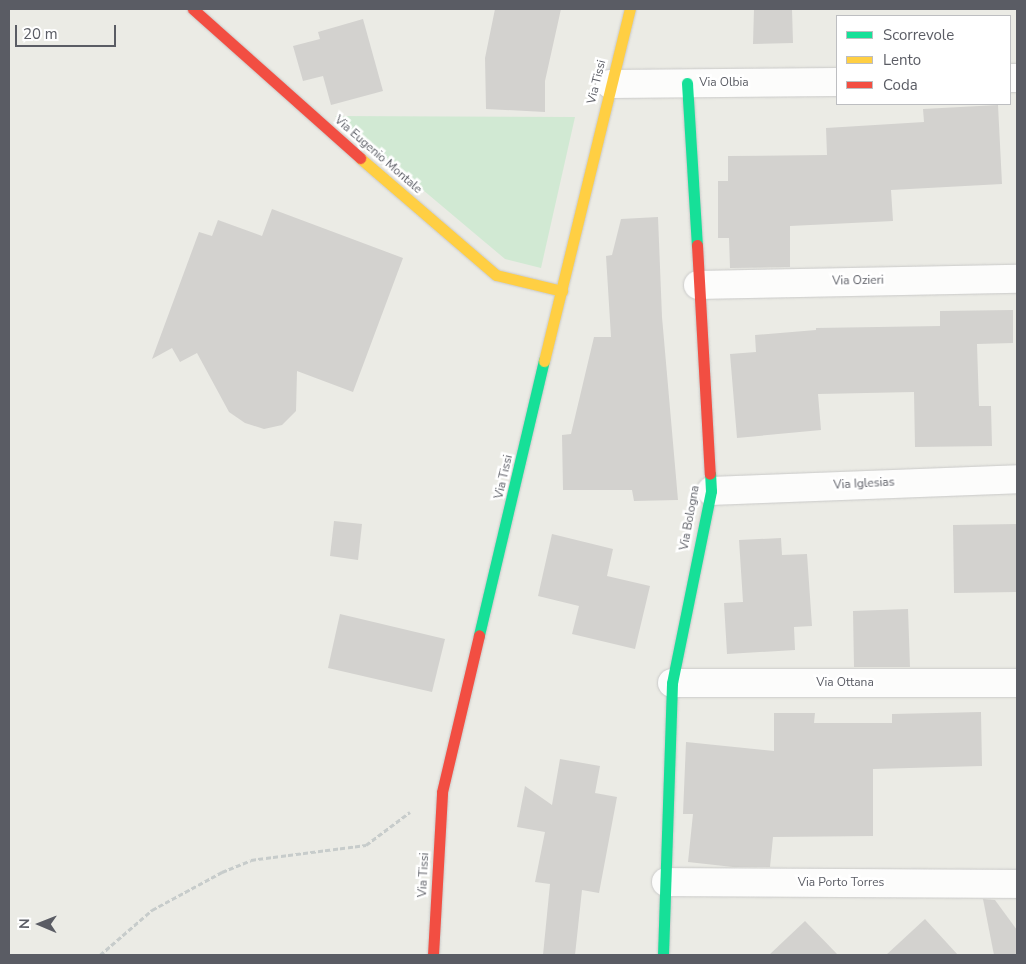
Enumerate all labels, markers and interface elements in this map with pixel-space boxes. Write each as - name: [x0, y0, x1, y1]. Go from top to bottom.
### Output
- scale bar: [18, 15, 119, 47]
- legend: [836, 15, 1011, 105]
- text: 20 m: [23, 24, 58, 44]
- text: Scorrevole: [883, 25, 954, 45]
- text: Lento: [883, 50, 921, 70]
- street label: Via Tissi: [585, 59, 609, 105]
- text: Coda: [883, 75, 918, 95]
- street label: Via Olbia: [699, 76, 749, 90]
- street label: Via Eugenio Montale: [331, 113, 425, 197]
- street label: Via Ozieri: [832, 273, 884, 289]
- street label: Via Tissi: [492, 454, 516, 500]
- street label: Via Iglesias: [833, 475, 895, 493]
- street label: Via Bologna: [677, 484, 703, 552]
- street label: Via Ottana: [816, 676, 874, 690]
- street label: Via Tissi: [416, 852, 432, 898]
- street label: Via Porto Torres: [798, 876, 884, 890]
- north arrow: [15, 899, 65, 949]
- text: N: [15, 918, 34, 929]

